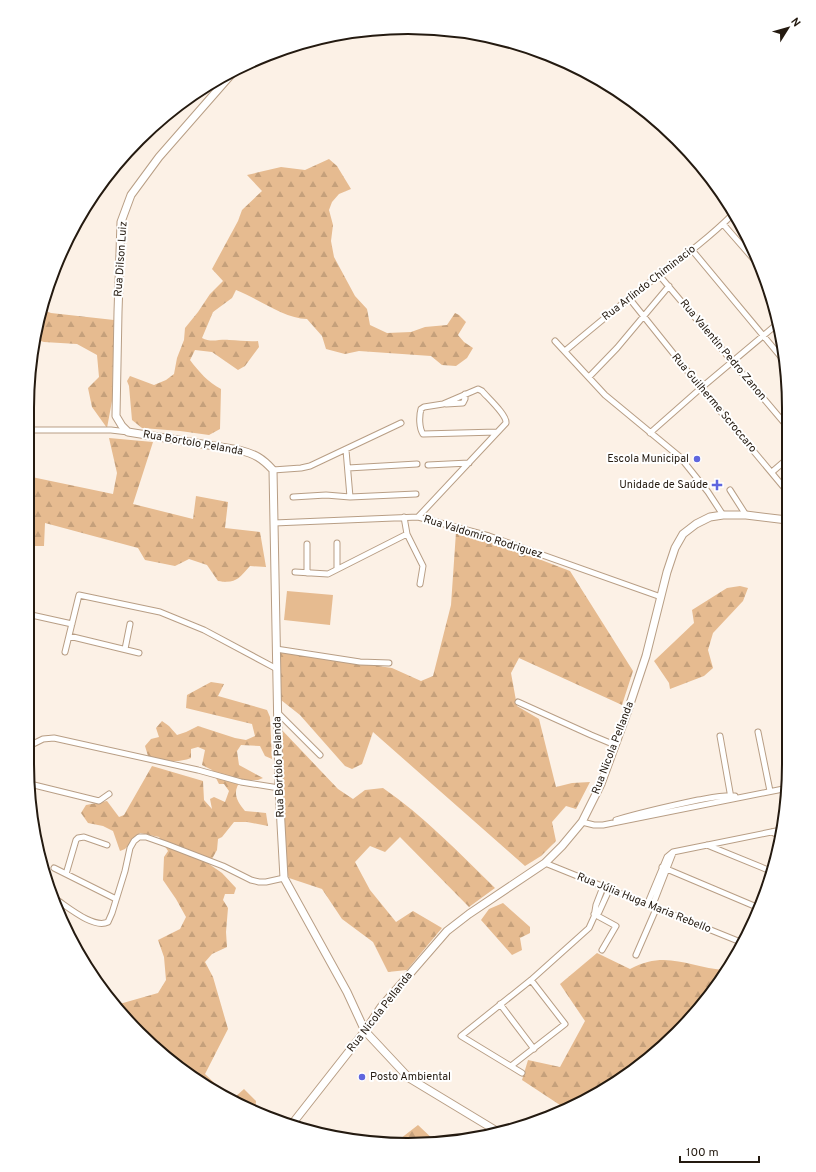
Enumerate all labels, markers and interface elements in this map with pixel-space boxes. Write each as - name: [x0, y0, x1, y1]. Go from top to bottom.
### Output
- north arrow: [768, 8, 808, 48]
- text: N: [787, 15, 803, 30]
- street label: Rua Dilson Luiz: [111, 221, 131, 297]
- street label: Rua Arlindo Chiminacio: [599, 242, 699, 324]
- street label: Rua Valentin Pedro Zanon: [677, 297, 769, 403]
- street label: Rua Guilherme Scroccaro: [668, 351, 760, 455]
- street label: Rua Bortolo Pelanda: [142, 427, 244, 459]
- place label: Escola Municipal: [607, 452, 689, 466]
- marker: Escola Municipal: [692, 454, 702, 464]
- place label: Unidade de Saúde: [619, 478, 708, 492]
- marker: Unidade de Saúde: [711, 479, 723, 491]
- street label: Rua Valdomiro Rodriguez: [422, 512, 544, 562]
- street label: Rua Nicola Pellanda: [589, 699, 637, 796]
- street label: Rua Bortolo Pelanda: [270, 716, 288, 818]
- street label: Rua Júlia Huga Maria Rebello: [575, 870, 713, 936]
- street label: Rua Nicola Pellanda: [344, 969, 416, 1055]
- place label: Posto Ambiental: [370, 1070, 451, 1084]
- marker: Posto Ambiental: [357, 1072, 367, 1082]
- scale bar: [680, 1138, 759, 1164]
- text: 100 m: [686, 1145, 719, 1161]

